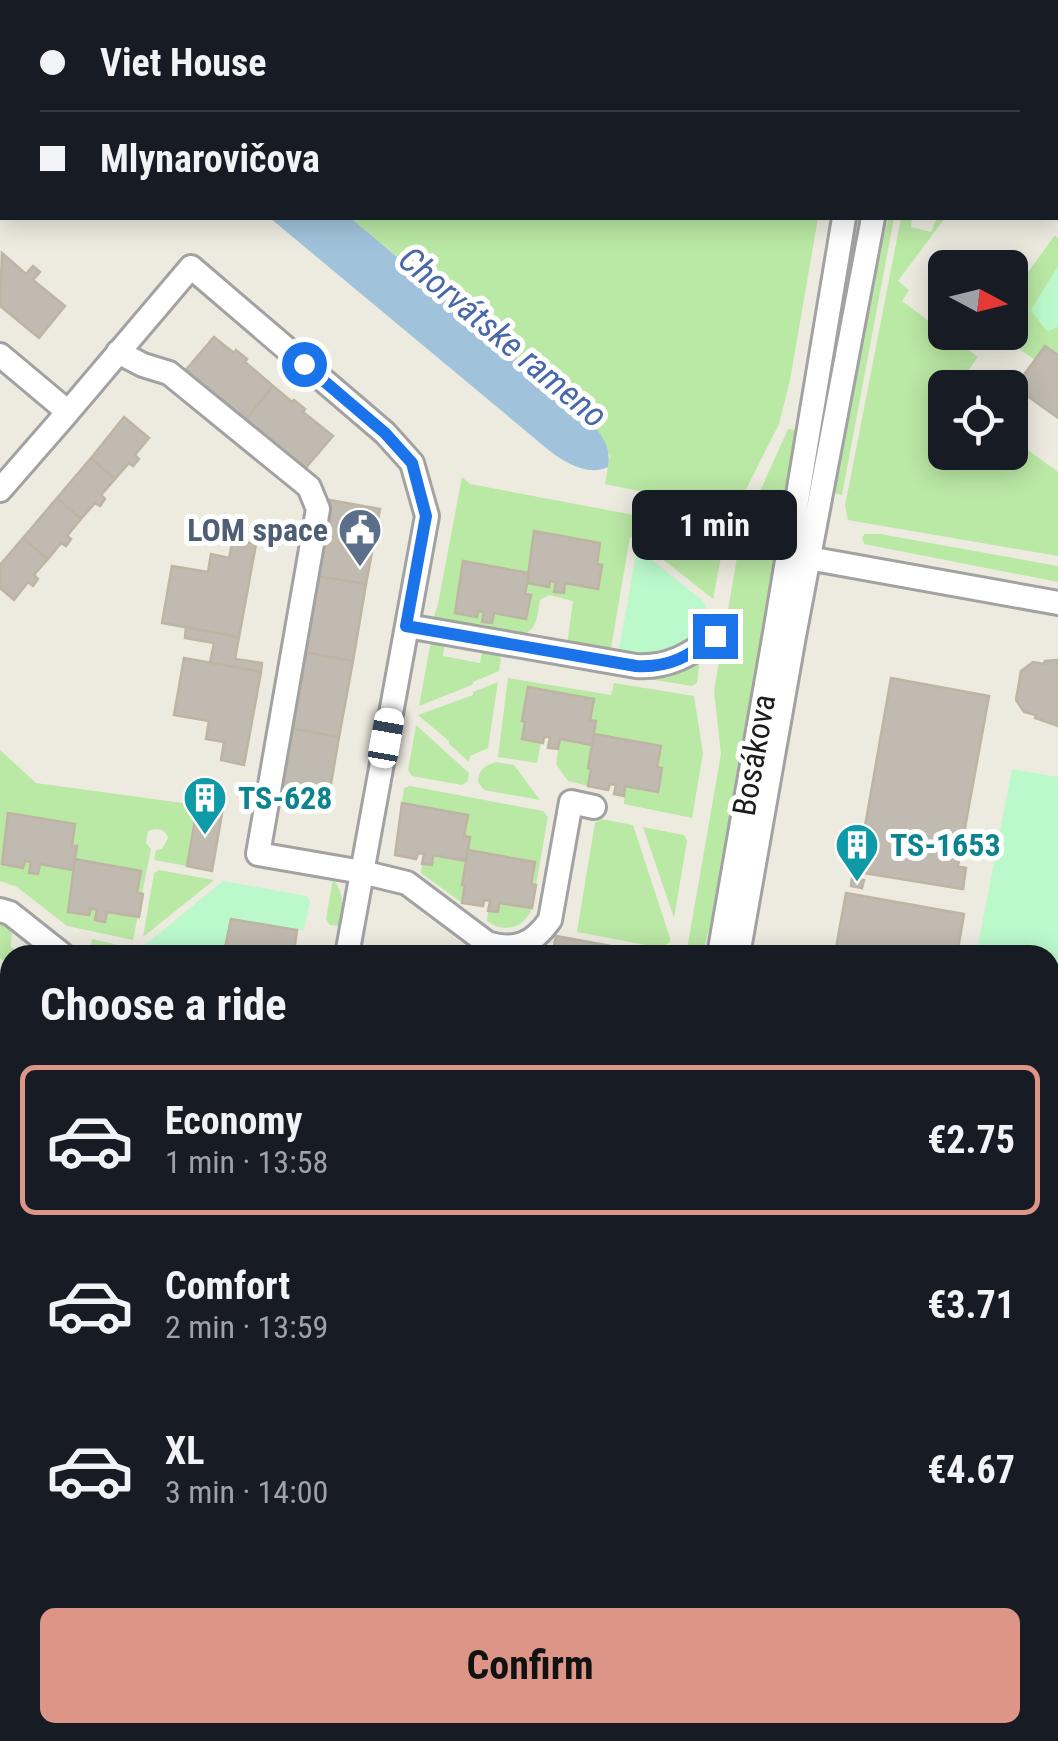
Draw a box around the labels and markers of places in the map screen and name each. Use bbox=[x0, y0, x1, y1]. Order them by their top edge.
public building icon: LOM space bbox=[337, 507, 383, 568]
place label: LOM space bbox=[187, 511, 328, 549]
building icon: TS-628 bbox=[182, 775, 228, 836]
place label: TS-628 bbox=[238, 779, 332, 817]
building icon: TS-1653 bbox=[834, 822, 880, 883]
place label: TS-1653 bbox=[890, 826, 1001, 864]

